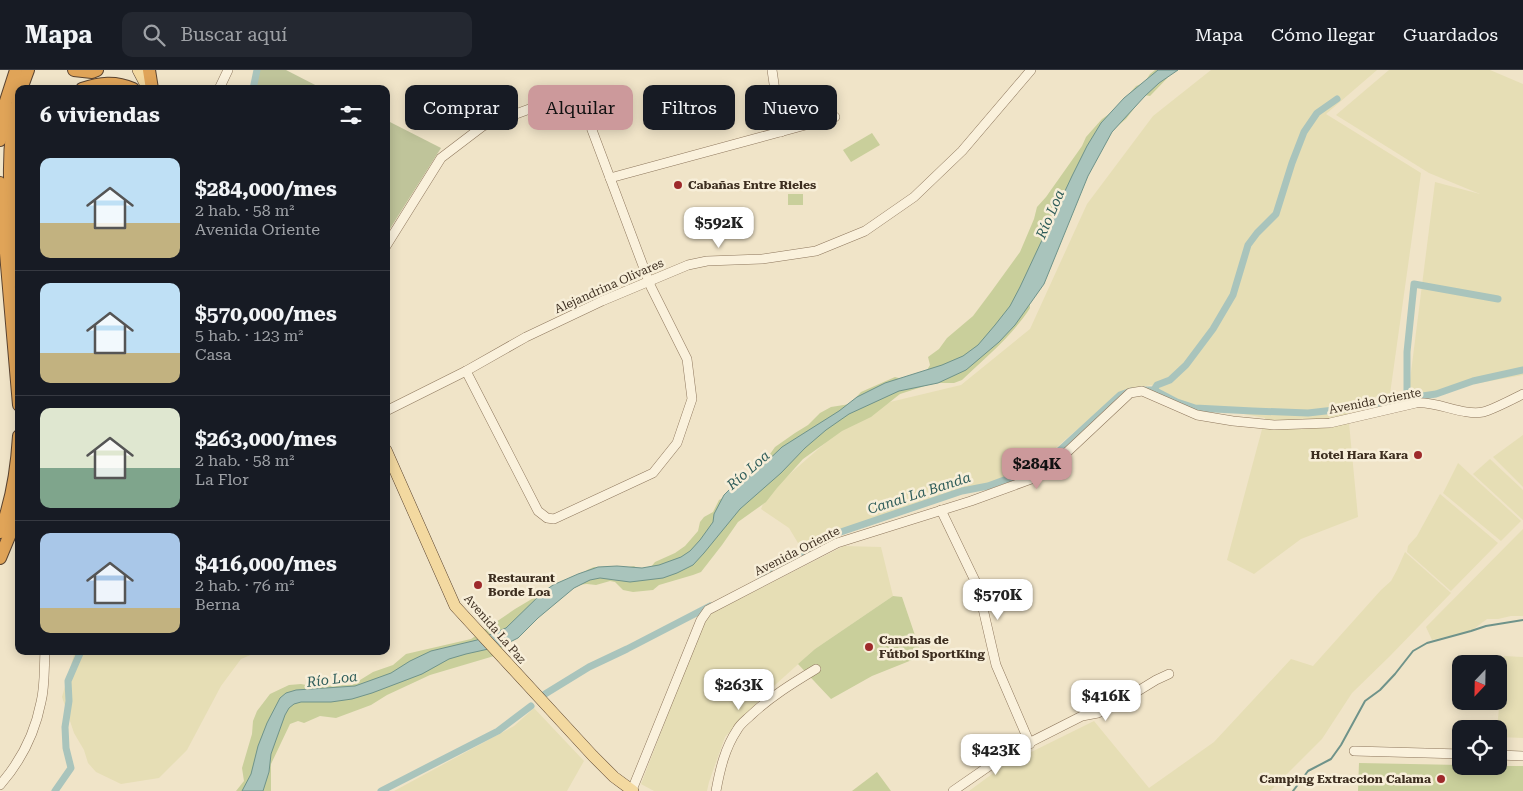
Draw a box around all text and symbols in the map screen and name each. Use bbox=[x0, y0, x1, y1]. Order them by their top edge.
search box bbox=[122, 12, 472, 57]
text: Mapa bbox=[25, 21, 92, 49]
icon: search bbox=[140, 21, 168, 49]
text: Buscar aquí bbox=[180, 23, 287, 46]
text: Mapa bbox=[1195, 24, 1243, 45]
text: Cómo llegar bbox=[1271, 24, 1375, 45]
text: Guardados bbox=[1403, 24, 1498, 45]
chip: Comprar bbox=[405, 85, 518, 130]
chip: Alquilar bbox=[528, 85, 633, 130]
chip: Filtros bbox=[643, 85, 735, 130]
chip: Nuevo bbox=[745, 85, 837, 130]
icon: filters bbox=[337, 101, 365, 129]
text: 6 viviendas bbox=[40, 103, 160, 127]
text: $284,000/mes bbox=[195, 177, 337, 201]
icon: home bbox=[80, 178, 140, 238]
place label: Cabañas Entre Rieles bbox=[688, 178, 816, 192]
marker: Cabañas Entre Rieles bbox=[672, 179, 684, 191]
water label: Río Loa bbox=[1032, 187, 1067, 242]
text: 2 hab. · 58 m² bbox=[195, 201, 295, 220]
pin: $592K bbox=[684, 206, 754, 249]
text: $592K bbox=[695, 213, 743, 232]
text: Avenida Oriente bbox=[195, 220, 320, 239]
street label: Alejandrina Olivares bbox=[552, 256, 666, 316]
text: $570,000/mes bbox=[195, 302, 337, 326]
icon: home bbox=[80, 303, 140, 363]
text: 5 hab. · 123 m² bbox=[195, 326, 304, 345]
text: Casa bbox=[195, 345, 231, 364]
street label: Avenida Oriente bbox=[1328, 385, 1423, 417]
text: $263,000/mes bbox=[195, 427, 337, 451]
icon: home bbox=[80, 428, 140, 488]
water label: Río Loa bbox=[723, 447, 773, 493]
pin: $284K bbox=[1002, 448, 1072, 490]
place label: Hotel Hara Kara bbox=[1311, 448, 1408, 462]
marker: Hotel Hara Kara bbox=[1412, 449, 1424, 461]
text: 2 hab. · 58 m² bbox=[195, 451, 295, 470]
text: $284K bbox=[1013, 454, 1061, 473]
water label: Canal La Banda bbox=[865, 469, 973, 517]
text: La Flor bbox=[195, 470, 249, 489]
street label: Avenida Oriente bbox=[752, 523, 842, 579]
text: $416,000/mes bbox=[195, 552, 337, 576]
icon: home bbox=[80, 553, 140, 613]
place label: Restaurant Borde Loa bbox=[488, 571, 555, 599]
text: 2 hab. · 76 m² bbox=[195, 576, 295, 595]
pin: $570K bbox=[963, 578, 1033, 621]
marker: Restaurant Borde Loa bbox=[472, 579, 484, 591]
text: $570K bbox=[974, 585, 1022, 604]
street label: Avenida La Paz bbox=[461, 592, 529, 667]
text: Berna bbox=[195, 595, 240, 614]
place label: Canchas de Fútbol SportKing bbox=[879, 633, 985, 661]
marker: Canchas de Fútbol SportKing bbox=[863, 641, 875, 653]
north arrow bbox=[1452, 655, 1508, 710]
map controls bbox=[1452, 655, 1507, 775]
water label: Río Loa bbox=[305, 668, 358, 690]
pin: $263K bbox=[704, 668, 774, 711]
text: $263K bbox=[715, 675, 763, 694]
pin: $416K bbox=[1071, 680, 1141, 722]
text: $416K bbox=[1082, 686, 1130, 705]
button: locate bbox=[1452, 720, 1507, 775]
pin: $423K bbox=[961, 734, 1031, 776]
text: $423K bbox=[972, 740, 1020, 759]
place label: Camping Extraccion Calama bbox=[1259, 772, 1431, 786]
marker: Camping Extraccion Calama bbox=[1435, 773, 1447, 785]

